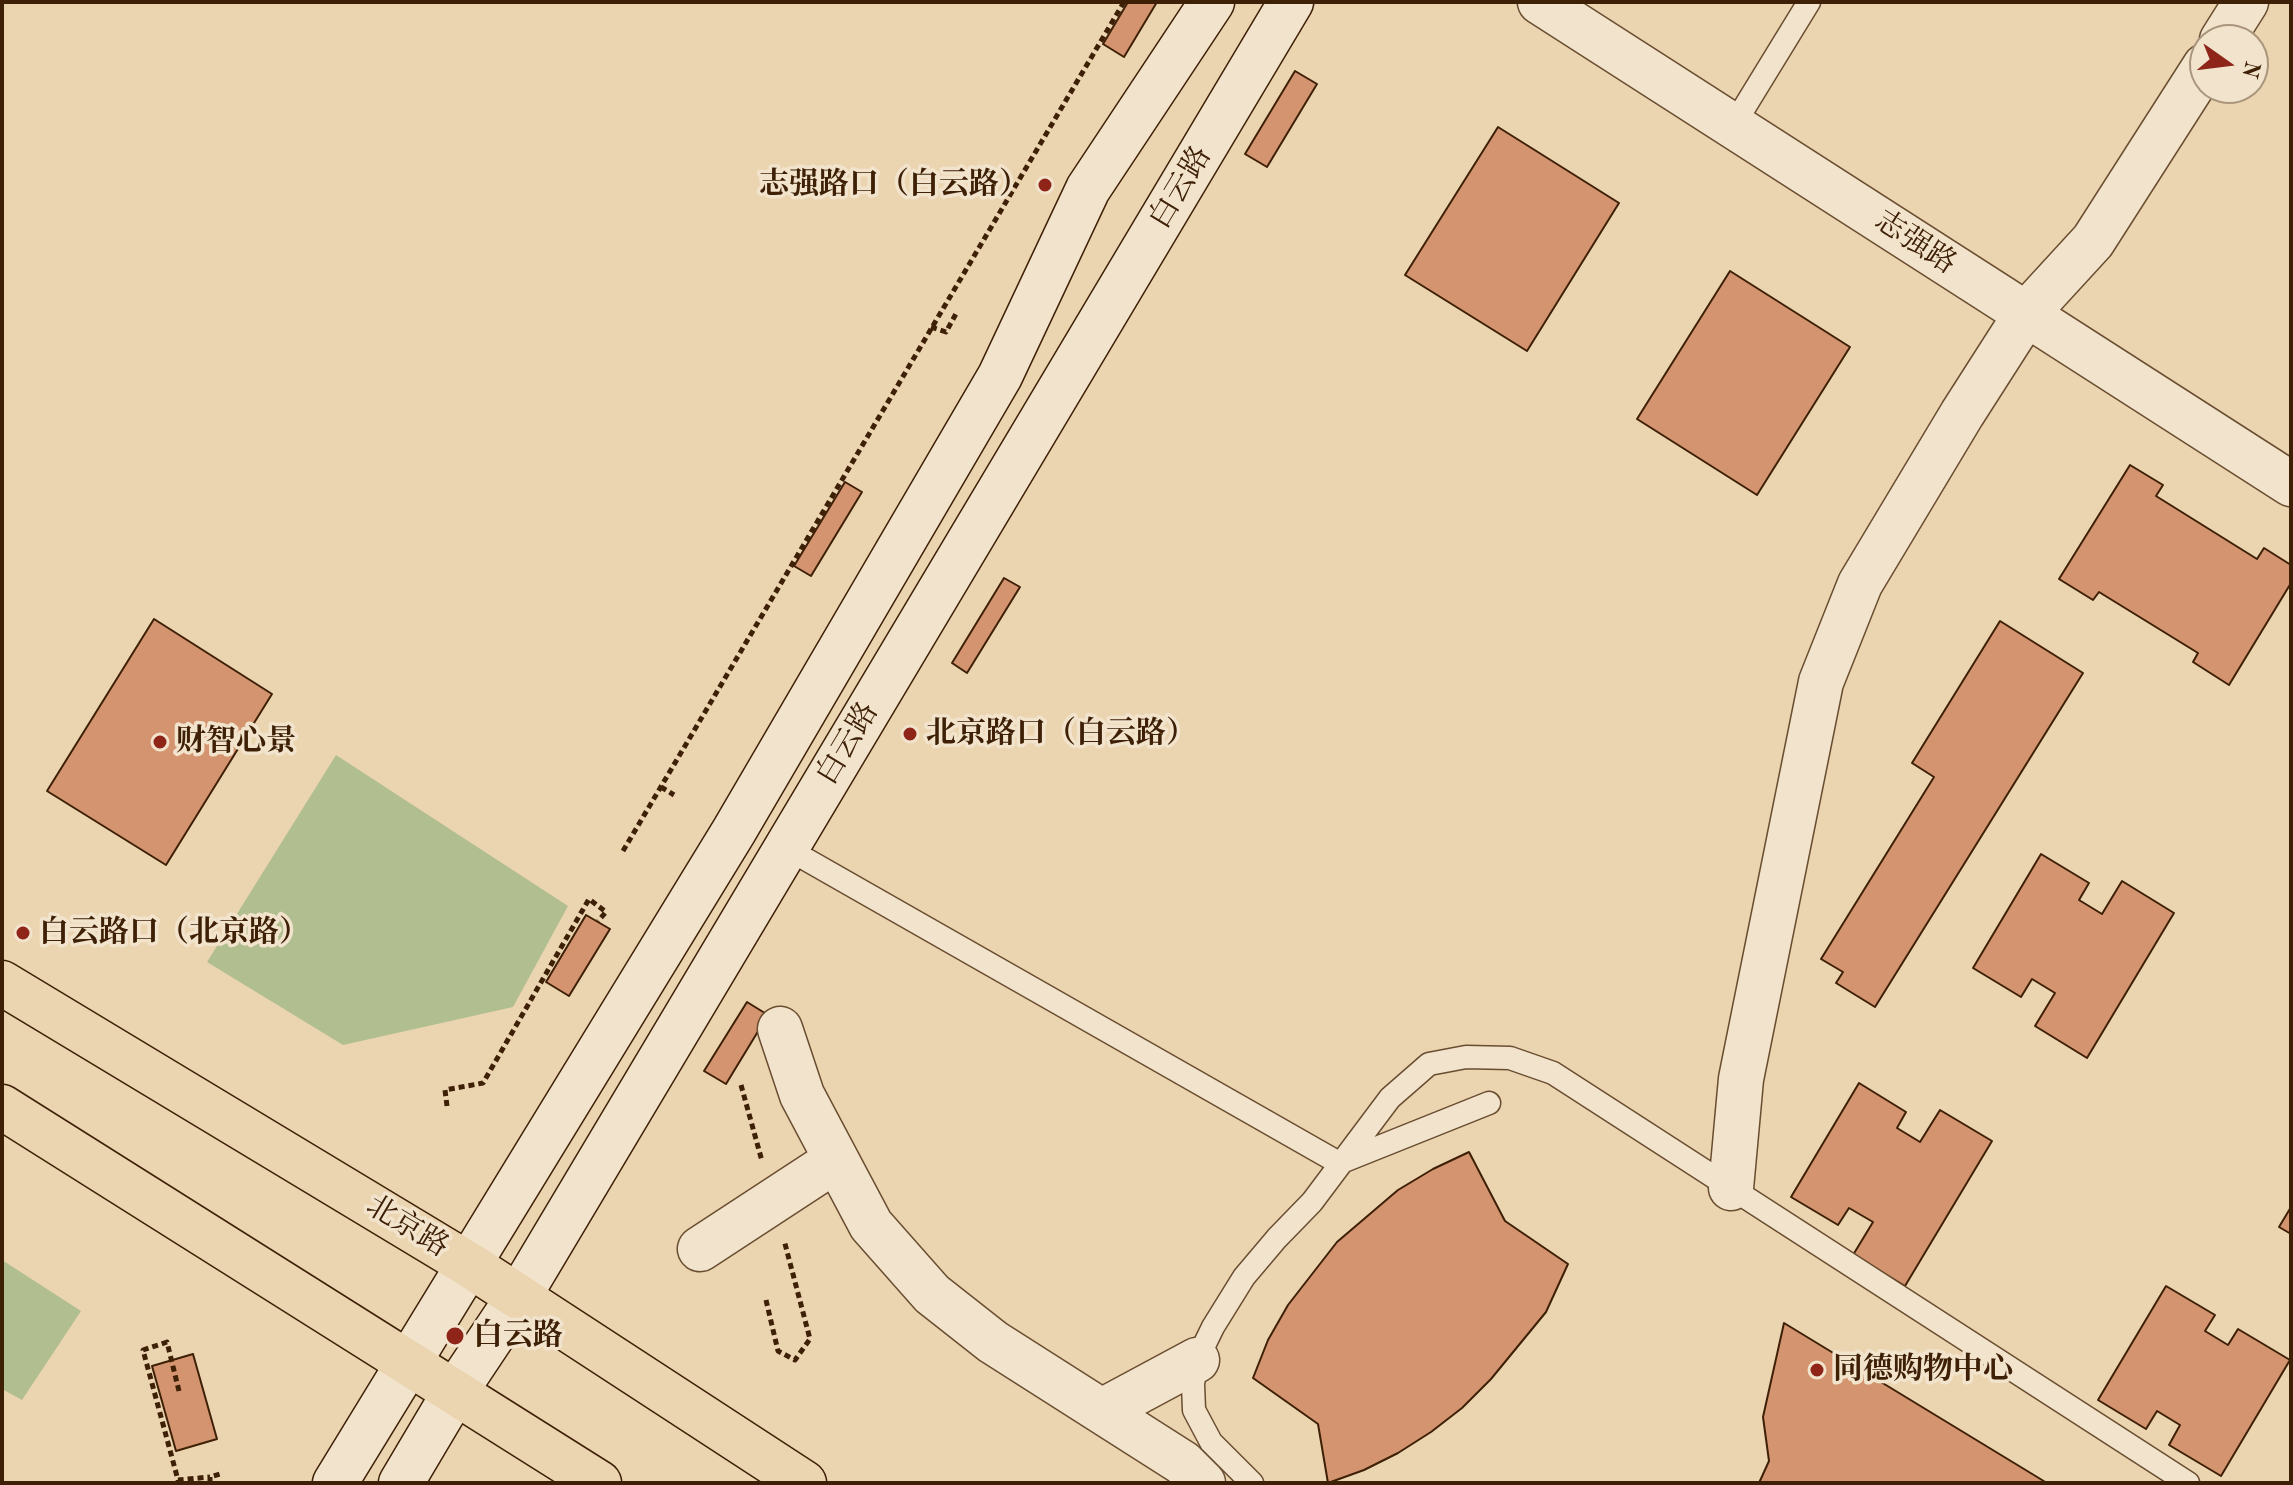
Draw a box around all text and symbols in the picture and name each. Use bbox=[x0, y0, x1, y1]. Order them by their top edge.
north arrow bbox=[2189, 24, 2269, 104]
text: N bbox=[2238, 59, 2263, 80]
street label: 白云路 bbox=[1142, 140, 1220, 236]
place label: 志强路口（白云路） bbox=[759, 167, 1029, 203]
marker: 志强路口（白云路） bbox=[1036, 176, 1054, 194]
street label: 志强路 bbox=[1867, 203, 1963, 283]
street label: 白云路 bbox=[809, 696, 887, 792]
place label: 北京路口（白云路） bbox=[926, 716, 1196, 752]
place label: 财智心景 bbox=[176, 724, 296, 760]
marker: 北京路口（白云路） bbox=[901, 725, 919, 743]
marker: 财智心景 bbox=[151, 733, 169, 751]
place label: 白云路口（北京路） bbox=[39, 915, 309, 951]
marker: 白云路口（北京路） bbox=[14, 924, 32, 942]
street label: 北京路 bbox=[359, 1188, 455, 1266]
place label: 白云路 bbox=[473, 1318, 563, 1354]
marker: 白云路 bbox=[444, 1325, 466, 1347]
place label: 同德购物中心 bbox=[1833, 1352, 2013, 1388]
marker: 同德购物中心 bbox=[1808, 1361, 1826, 1379]

